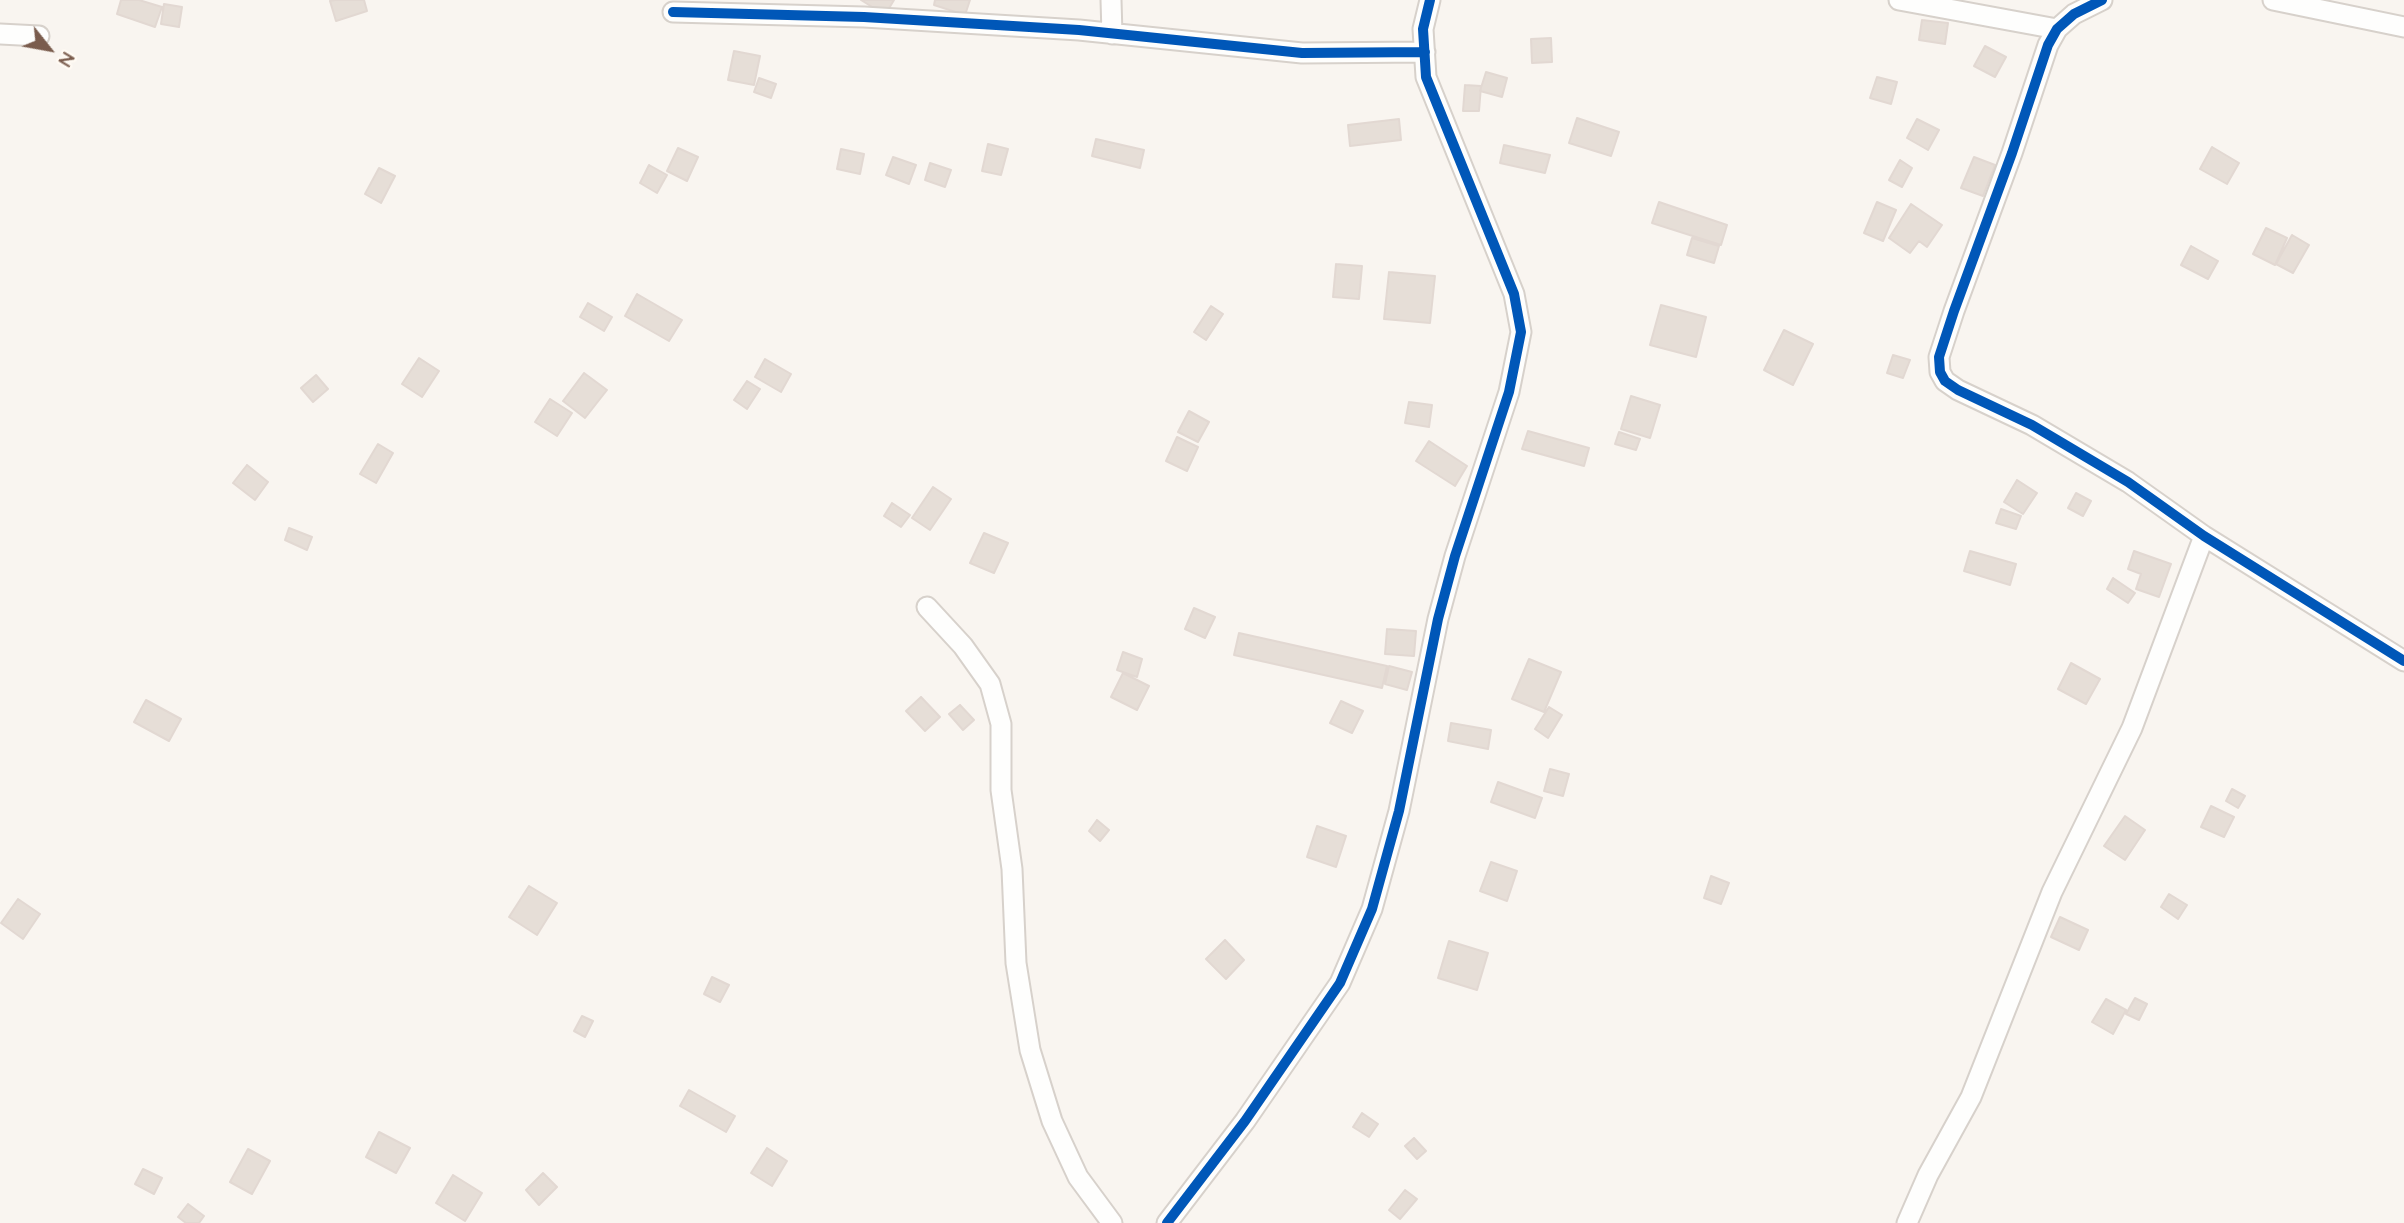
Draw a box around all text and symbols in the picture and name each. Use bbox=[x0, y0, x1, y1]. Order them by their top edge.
north arrow bbox=[14, 14, 84, 84]
text: N bbox=[53, 48, 81, 72]

